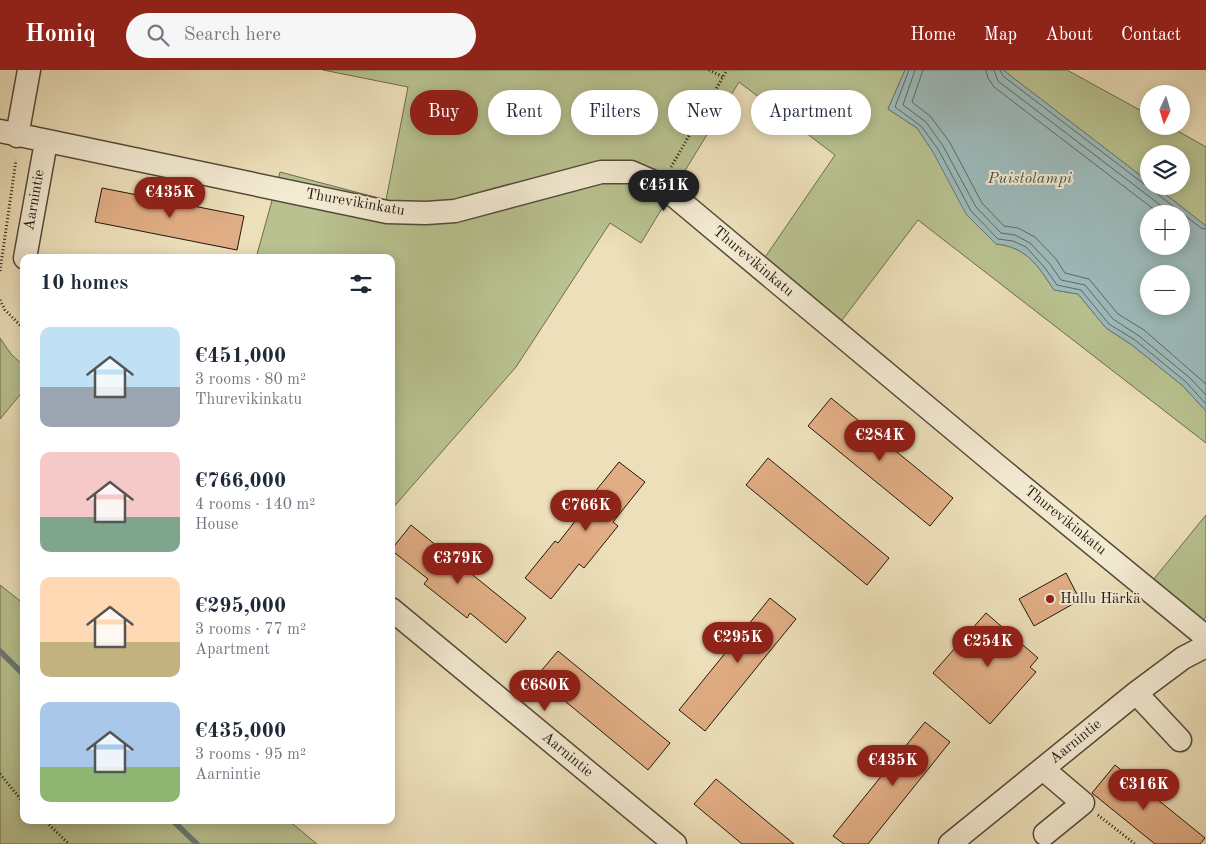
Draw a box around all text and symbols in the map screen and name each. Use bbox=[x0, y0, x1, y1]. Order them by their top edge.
search box bbox=[126, 13, 476, 58]
icon: search bbox=[144, 21, 172, 49]
text: Homiq bbox=[25, 23, 96, 47]
text: Search here bbox=[184, 26, 281, 45]
text: Home bbox=[910, 26, 956, 44]
text: Map bbox=[984, 26, 1017, 44]
text: About bbox=[1045, 26, 1093, 44]
text: Contact bbox=[1121, 26, 1181, 44]
north arrow bbox=[1140, 85, 1190, 135]
map controls bbox=[1140, 85, 1190, 315]
chip: Buy bbox=[410, 90, 478, 135]
chip: Rent bbox=[488, 90, 561, 135]
chip: Filters bbox=[571, 90, 658, 135]
chip: New bbox=[668, 90, 741, 135]
chip: Apartment bbox=[751, 90, 871, 135]
button: layers bbox=[1140, 145, 1190, 195]
street label: Aarnintie bbox=[22, 168, 48, 232]
pin: €451K bbox=[629, 170, 699, 212]
water label: Puistolampi bbox=[987, 171, 1073, 187]
pin: €435K bbox=[135, 176, 205, 219]
text: €451K bbox=[639, 178, 689, 194]
text: €435K bbox=[145, 185, 195, 201]
street label: Thurevikinkatu bbox=[304, 187, 406, 219]
button: + bbox=[1140, 205, 1190, 255]
street label: Thurevikinkatu bbox=[710, 224, 796, 300]
button: − bbox=[1140, 265, 1190, 315]
icon: filters bbox=[347, 270, 375, 298]
text: 10 homes bbox=[40, 273, 128, 294]
text: €451,000 bbox=[195, 346, 286, 367]
icon: home bbox=[80, 347, 140, 407]
text: 3 rooms · 80 m² bbox=[195, 372, 306, 388]
text: Thurevikinkatu bbox=[195, 392, 302, 408]
pin: €284K bbox=[845, 420, 915, 462]
text: €284K bbox=[855, 428, 905, 444]
text: €766,000 bbox=[195, 471, 286, 492]
icon: home bbox=[80, 472, 140, 532]
street label: Thurevikinkatu bbox=[1021, 484, 1109, 558]
pin: €766K bbox=[551, 490, 621, 532]
text: 4 rooms · 140 m² bbox=[195, 497, 315, 513]
text: €766K bbox=[561, 498, 611, 514]
text: House bbox=[195, 517, 238, 533]
pin: €379K bbox=[423, 542, 493, 585]
text: €379K bbox=[433, 551, 483, 567]
place label: Hullu Härkä bbox=[1060, 592, 1141, 607]
marker: Hullu Härkä bbox=[1044, 593, 1056, 605]
text: €295,000 bbox=[195, 596, 286, 617]
icon: home bbox=[80, 597, 140, 657]
text: 3 rooms · 77 m² bbox=[195, 622, 306, 638]
pin: €295K bbox=[703, 622, 773, 664]
pin: €254K bbox=[953, 626, 1023, 668]
text: €295K bbox=[713, 630, 763, 646]
text: €254K bbox=[963, 634, 1013, 650]
text: Apartment bbox=[195, 642, 270, 658]
pin: €680K bbox=[510, 670, 580, 712]
text: €680K bbox=[520, 678, 570, 694]
street label: Aarnintie bbox=[1047, 717, 1105, 767]
text: €435,000 bbox=[195, 721, 286, 742]
icon: home bbox=[80, 722, 140, 782]
street label: Aarnintie bbox=[539, 729, 595, 781]
pin: €435K bbox=[858, 744, 928, 787]
text: 3 rooms · 95 m² bbox=[195, 747, 306, 763]
text: €435K bbox=[868, 753, 918, 769]
text: Aarnintie bbox=[195, 767, 261, 783]
pin: €316K bbox=[1109, 768, 1179, 811]
text: €316K bbox=[1119, 777, 1169, 793]

